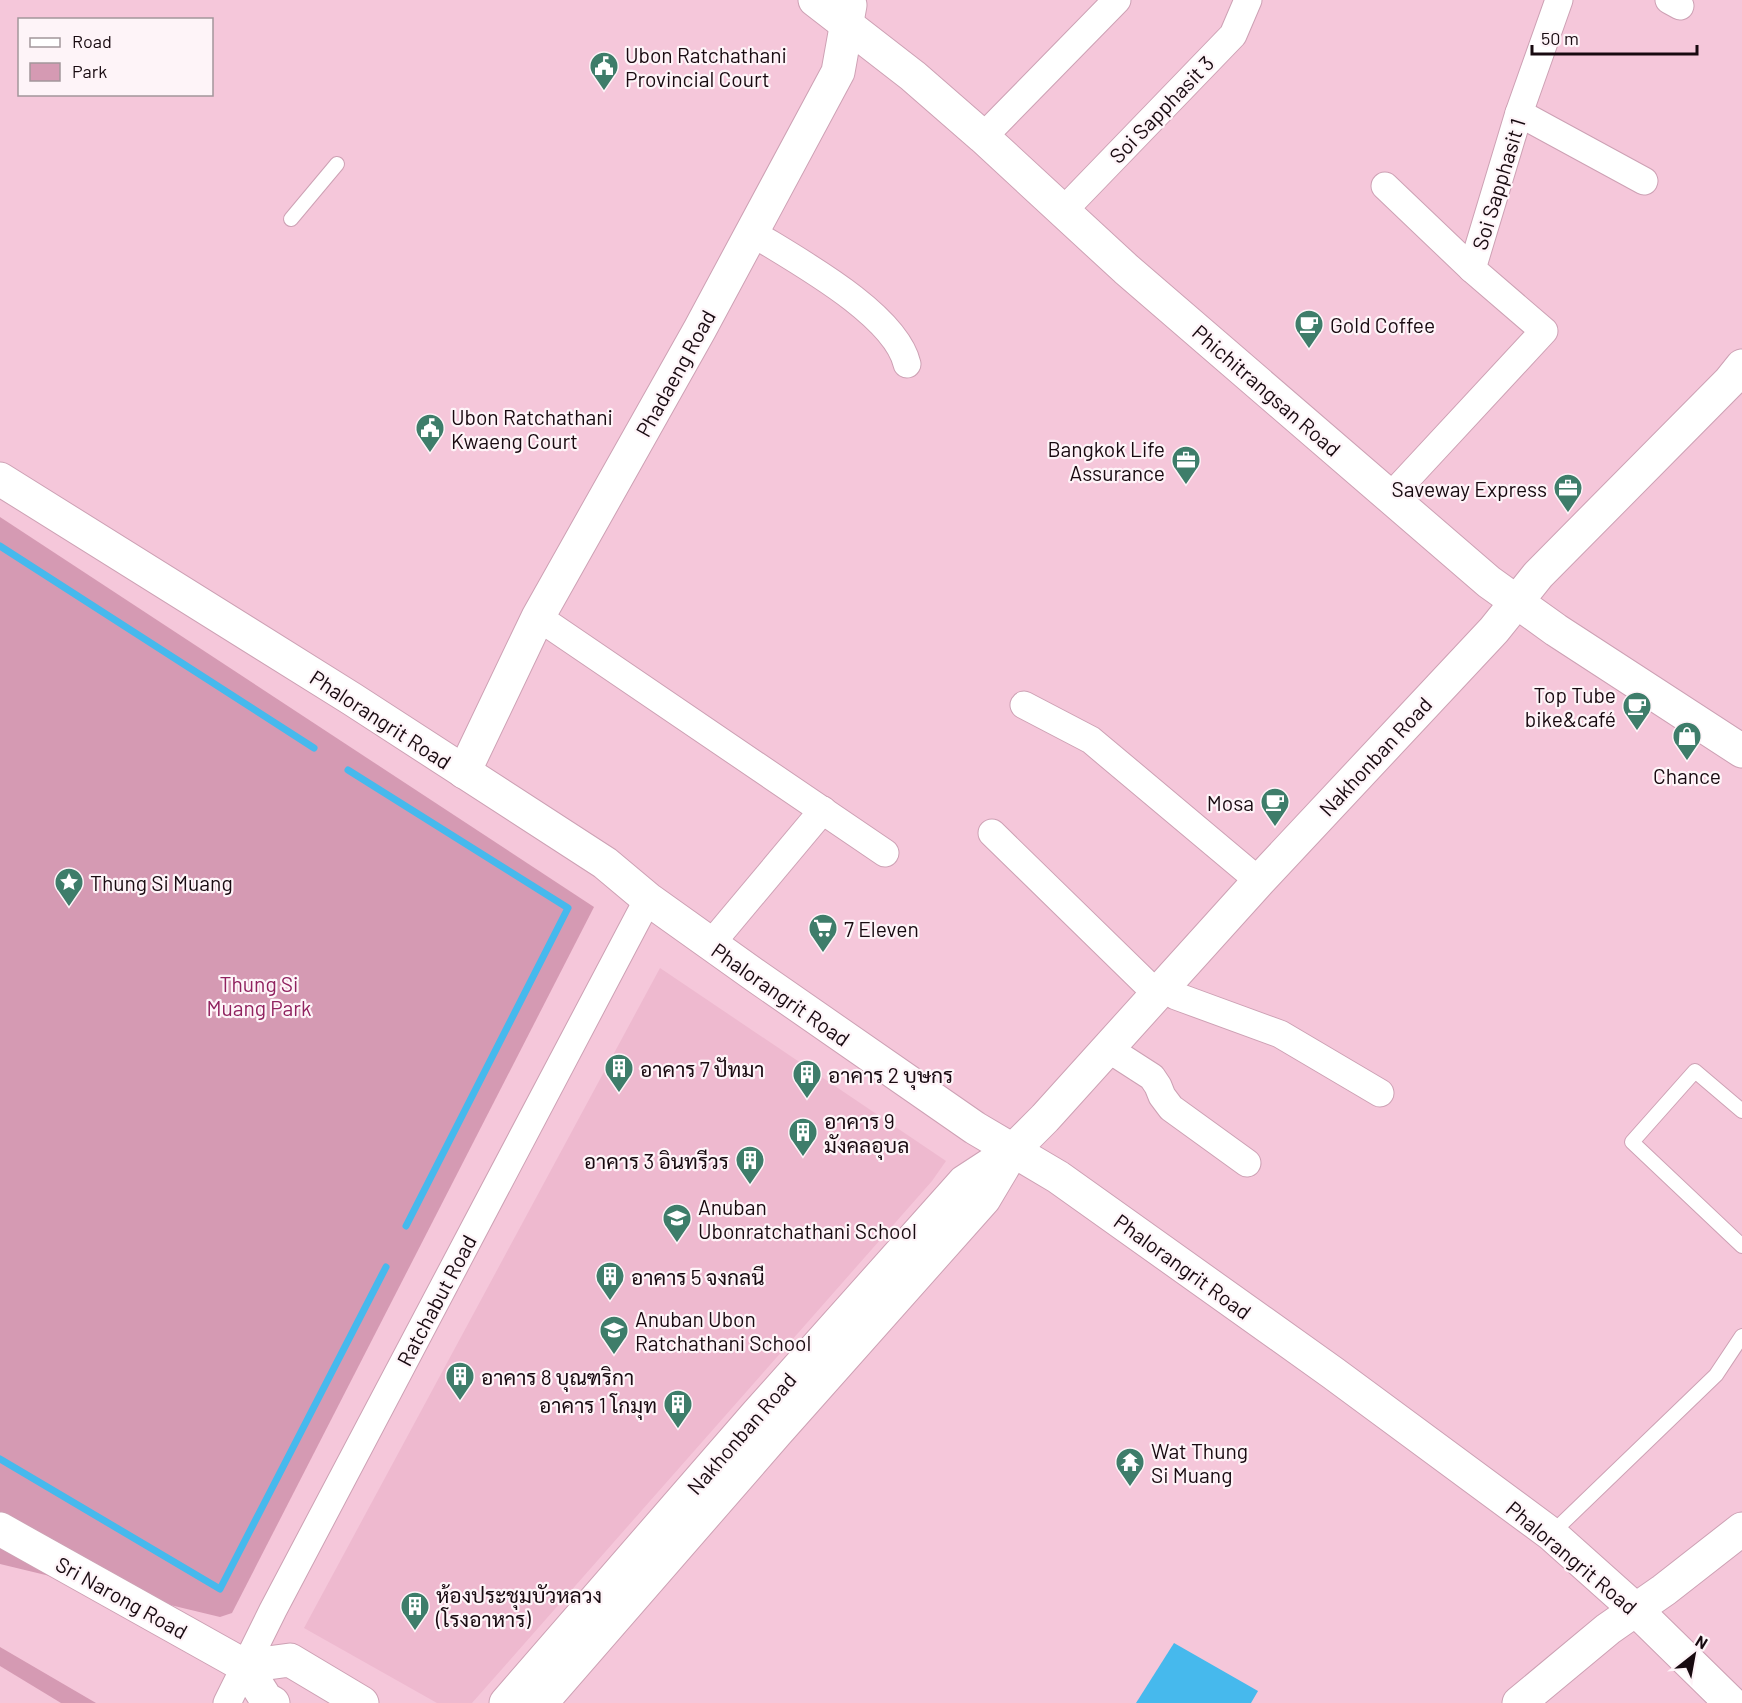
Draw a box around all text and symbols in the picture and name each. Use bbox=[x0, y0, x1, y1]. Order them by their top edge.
legend bbox=[18, 18, 213, 96]
scale bar bbox=[1532, 18, 1697, 56]
text: 50 m bbox=[1541, 27, 1579, 49]
text: Road bbox=[72, 30, 112, 52]
place label: Ubon Ratchathani Provincial Court bbox=[625, 42, 787, 91]
public building icon: Ubon Ratchathani Provincial Court bbox=[588, 50, 620, 92]
street label: Soi Sapphasit 3 bbox=[1104, 50, 1218, 168]
text: Park bbox=[72, 60, 107, 82]
street label: Soi Sapphasit 1 bbox=[1466, 115, 1530, 253]
street label: Phadaeng Road bbox=[630, 305, 720, 441]
cafe icon: Gold Coffee bbox=[1293, 308, 1325, 350]
place label: Gold Coffee bbox=[1330, 312, 1435, 337]
street label: Phichitrangsan Road bbox=[1188, 319, 1346, 461]
place label: Ubon Ratchathani Kwaeng Court bbox=[451, 404, 613, 453]
public building icon: Ubon Ratchathani Kwaeng Court bbox=[414, 412, 446, 454]
place label: Bangkok Life Assurance bbox=[1047, 436, 1165, 485]
office icon: Bangkok Life Assurance bbox=[1170, 444, 1202, 486]
office icon: Saveway Express bbox=[1552, 472, 1584, 514]
place label: Saveway Express bbox=[1391, 476, 1547, 501]
street label: Phalorangrit Road bbox=[306, 664, 456, 774]
place label: Top Tube bike&café bbox=[1525, 682, 1616, 731]
cafe icon: Top Tube bike&café bbox=[1621, 690, 1653, 732]
street label: Nakhonban Road bbox=[1314, 691, 1436, 821]
shop icon: Chance bbox=[1671, 720, 1703, 762]
place label: Chance bbox=[1653, 763, 1721, 788]
cafe icon: Mosa bbox=[1259, 786, 1291, 828]
place label: Mosa bbox=[1207, 790, 1254, 815]
place icon: Thung Si Muang bbox=[53, 866, 85, 908]
place label: Thung Si Muang bbox=[90, 870, 233, 895]
supermarket icon: 7 Eleven bbox=[807, 912, 839, 954]
place label: 7 Eleven bbox=[844, 916, 919, 941]
street label: Phalorangrit Road bbox=[707, 937, 855, 1051]
park label: Thung Si Muang Park bbox=[206, 971, 312, 1020]
building icon: อาคาร 7 ปัทมา bbox=[603, 1052, 635, 1094]
place label: อาคาร 7 ปัทมา bbox=[640, 1056, 765, 1081]
building icon: อาคาร 2 บุษกร bbox=[791, 1058, 823, 1100]
place label: อาคาร 2 บุษกร bbox=[828, 1062, 953, 1090]
place label: อาคาร 9 มังคลอุบล bbox=[824, 1108, 909, 1160]
building icon: อาคาร 9 มังคลอุบล bbox=[787, 1116, 819, 1158]
building icon: อาคาร 3 อินทรีวร bbox=[734, 1144, 766, 1186]
place label: อาคาร 3 อินทรีวร bbox=[584, 1148, 729, 1173]
place label: Anuban Ubonratchathani School bbox=[698, 1194, 917, 1243]
school or university icon: Anuban Ubonratchathani School bbox=[661, 1202, 693, 1244]
street label: Phalorangrit Road bbox=[1110, 1208, 1256, 1324]
street label: Ratchabut Road bbox=[391, 1230, 481, 1370]
building icon: อาคาร 5 จงกลนี bbox=[594, 1260, 626, 1302]
place label: อาคาร 5 จงกลนี bbox=[631, 1264, 765, 1289]
place label: Anuban Ubon Ratchathani School bbox=[635, 1306, 811, 1355]
school or university icon: Anuban Ubon Ratchathani School bbox=[598, 1314, 630, 1356]
building icon: อาคาร 8 บุณฑริกา bbox=[444, 1360, 476, 1402]
place label: อาคาร 8 บุณฑริกา bbox=[481, 1364, 634, 1392]
street label: Nakhonban Road bbox=[681, 1367, 801, 1499]
building icon: อาคาร 1 โกมุท bbox=[662, 1388, 694, 1430]
place label: อาคาร 1 โกมุท bbox=[539, 1392, 657, 1420]
place label: Wat Thung Si Muang bbox=[1151, 1438, 1248, 1487]
temple icon: Wat Thung Si Muang bbox=[1114, 1446, 1146, 1488]
street label: Phalorangrit Road bbox=[1502, 1495, 1642, 1619]
street label: Sri Narong Road bbox=[52, 1551, 192, 1643]
place label: ห้องประชุมบัวหลวง (โรงอาหาร) bbox=[435, 1582, 602, 1631]
building icon: ห้องประชุมบัวหลวง (โรงอาหาร) bbox=[399, 1590, 431, 1632]
north arrow bbox=[1664, 1625, 1724, 1685]
text: N bbox=[1693, 1631, 1711, 1653]

